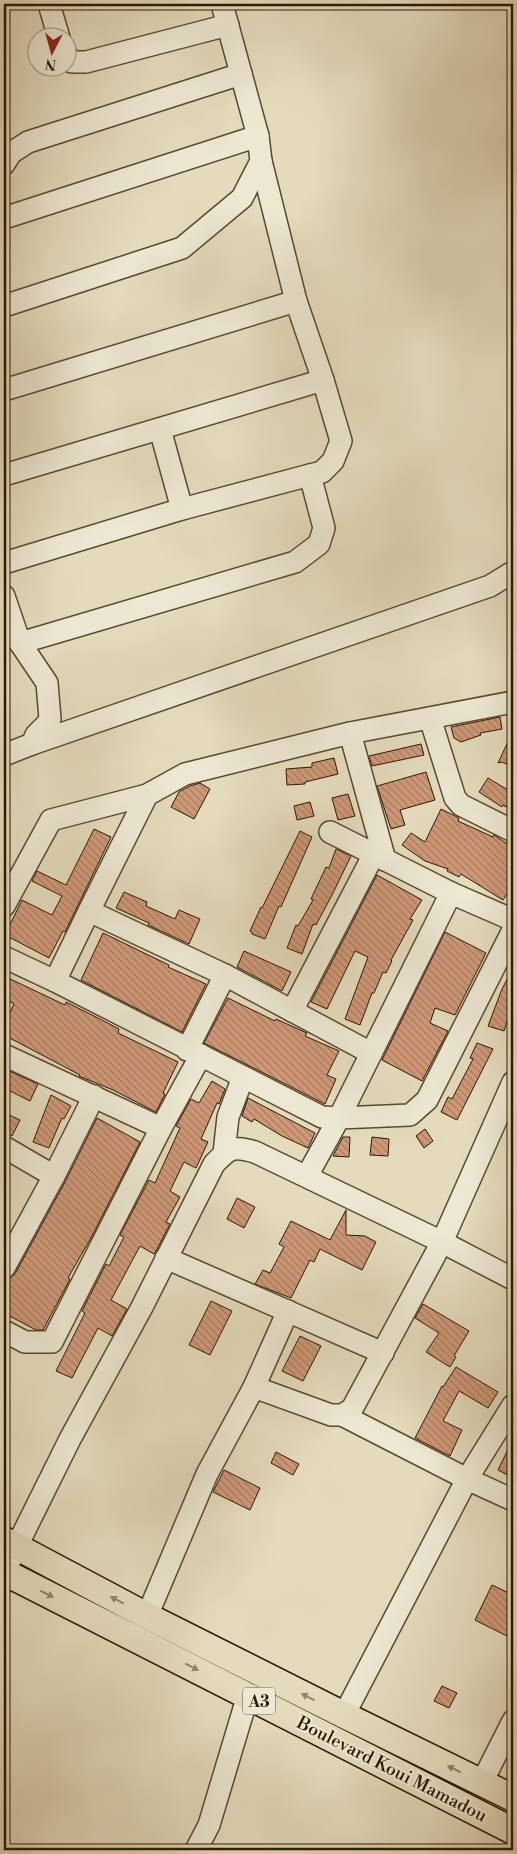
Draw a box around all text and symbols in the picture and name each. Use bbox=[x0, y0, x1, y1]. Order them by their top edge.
north arrow bbox=[28, 28, 78, 78]
text: N bbox=[44, 54, 57, 73]
one-way arrow bbox=[40, 1590, 54, 1598]
one-way arrow bbox=[109, 1596, 124, 1604]
one-way arrow bbox=[185, 1663, 200, 1671]
road number: A3 bbox=[243, 1688, 275, 1714]
one-way arrow bbox=[301, 1693, 315, 1701]
street label: Boulevard Koui Mamadou bbox=[292, 1711, 491, 1828]
one-way arrow bbox=[447, 1764, 461, 1772]

